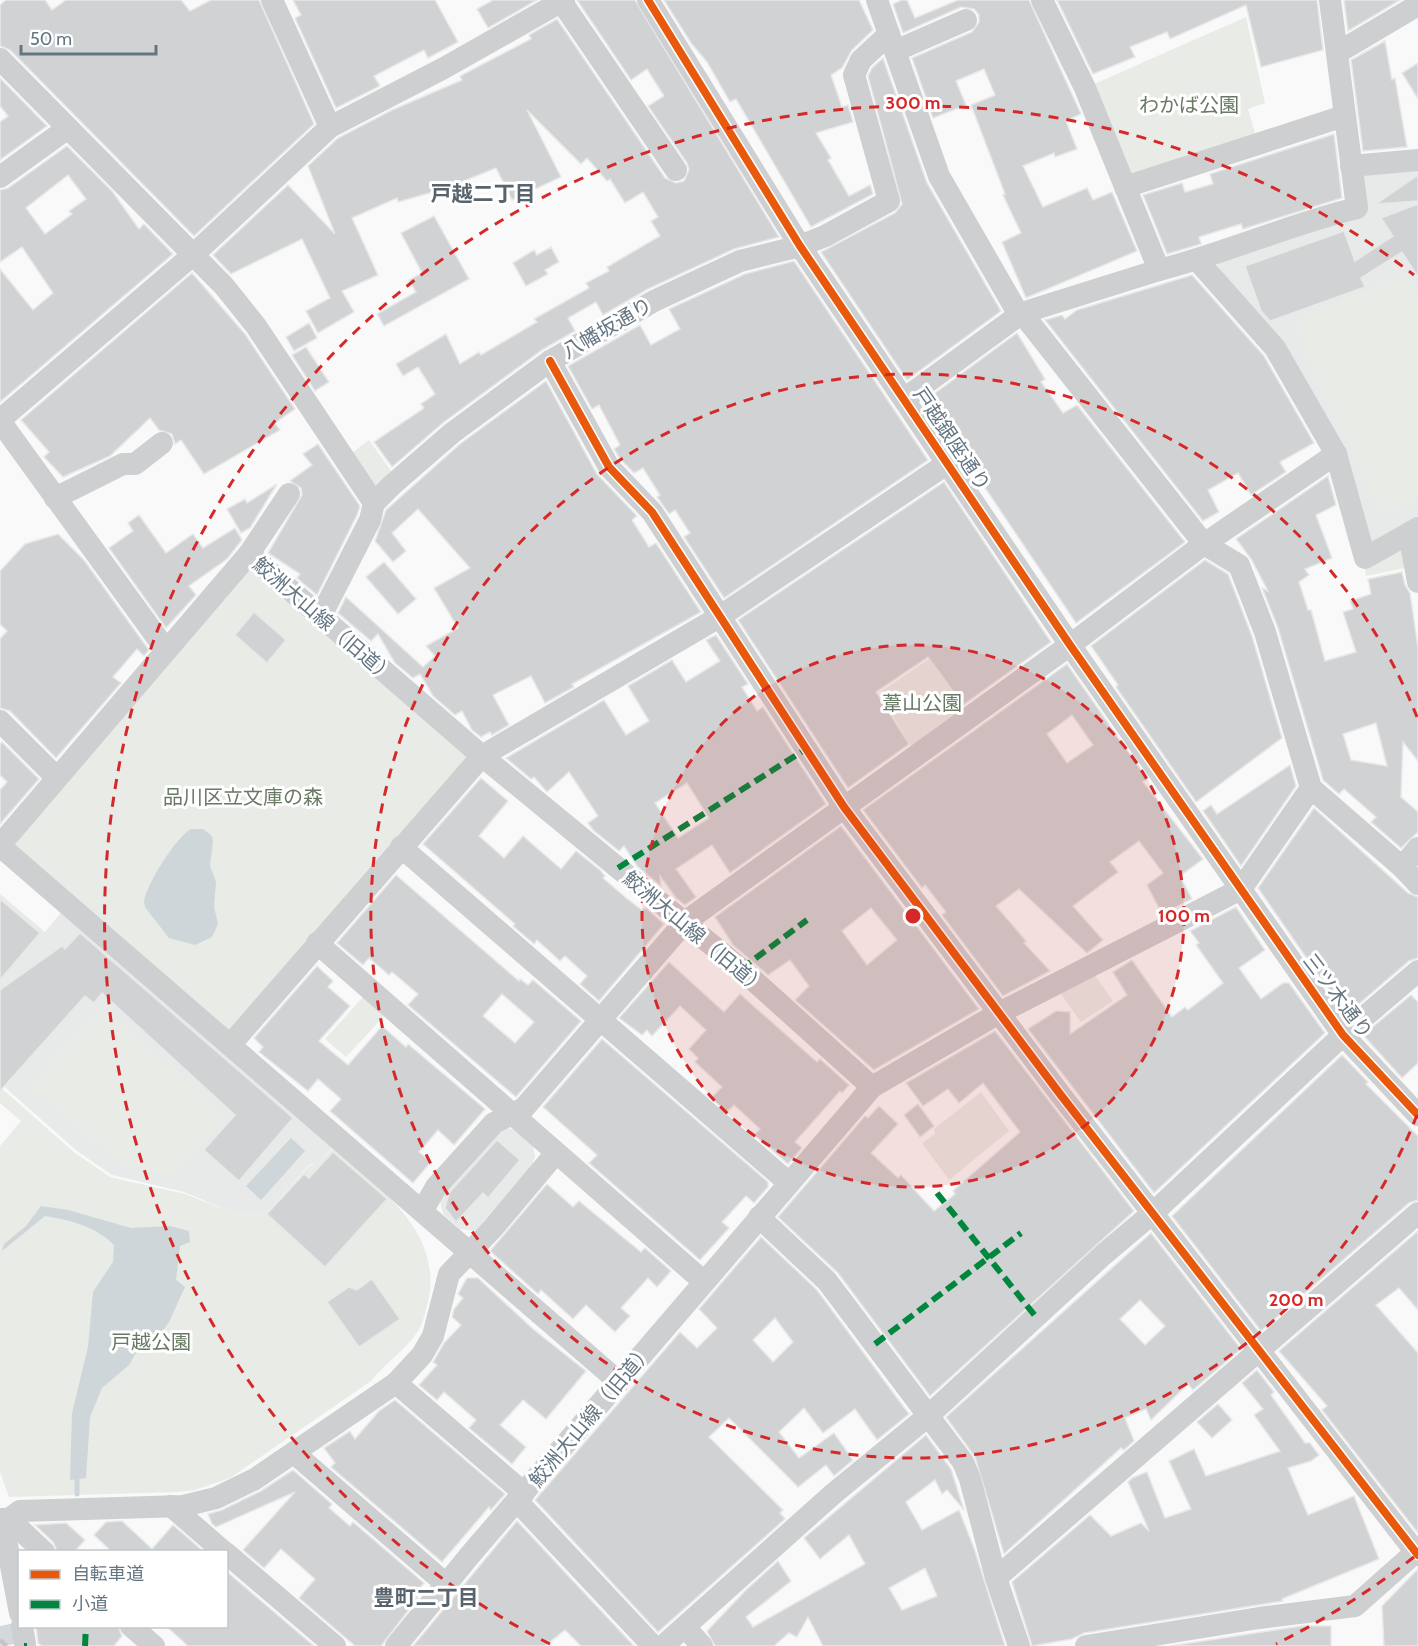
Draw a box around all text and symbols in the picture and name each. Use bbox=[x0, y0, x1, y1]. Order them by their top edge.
scale bar bbox=[21, 18, 156, 56]
text: 50 m bbox=[30, 28, 72, 50]
text: 300 m bbox=[886, 92, 940, 114]
park label: わかば公園 bbox=[1139, 93, 1239, 117]
district label: 戸越二丁目 bbox=[431, 181, 536, 206]
street label: 八幡坂通り bbox=[558, 293, 656, 363]
street label: 戸越銀座通り bbox=[908, 383, 996, 495]
street label: 鮫洲大山線（旧道） bbox=[248, 552, 400, 688]
park label: 葦山公園 bbox=[882, 691, 962, 715]
park label: 品川区立文庫の森 bbox=[163, 785, 323, 809]
street label: 鮫洲大山線（旧道） bbox=[618, 866, 772, 1000]
text: 100 m bbox=[1158, 905, 1210, 927]
centre of rings bbox=[903, 906, 923, 926]
street label: 三ツ木通り bbox=[1298, 949, 1378, 1043]
text: 200 m bbox=[1269, 1289, 1323, 1311]
park label: 戸越公園 bbox=[111, 1330, 191, 1354]
street label: 鮫洲大山線（旧道） bbox=[524, 1338, 658, 1492]
legend bbox=[18, 1550, 228, 1628]
text: 自転車道 bbox=[72, 1563, 144, 1585]
district label: 豊町二丁目 bbox=[374, 1585, 479, 1610]
text: 小道 bbox=[72, 1593, 108, 1615]

